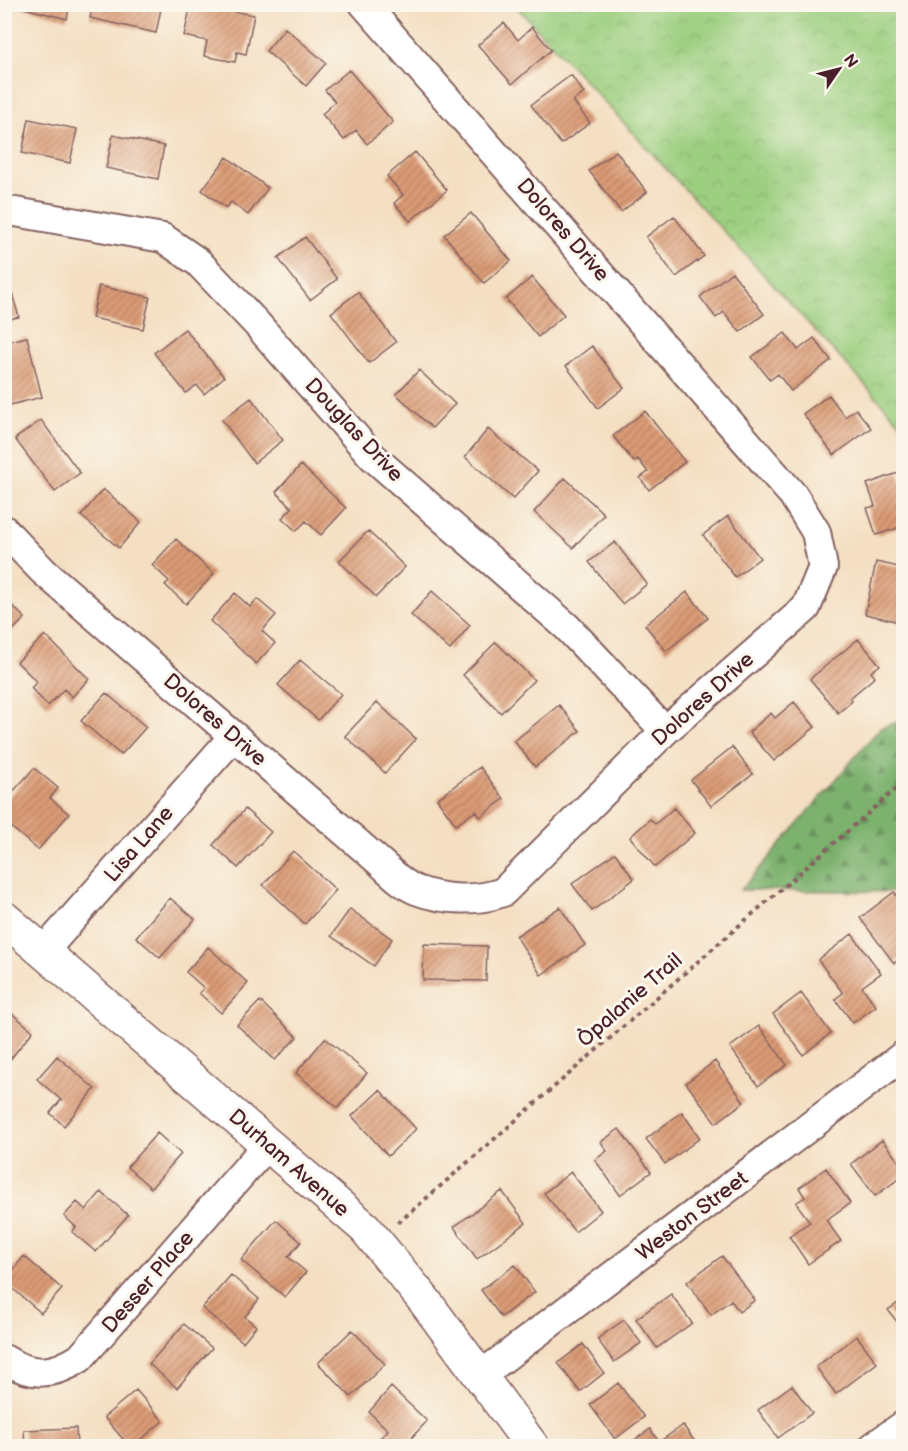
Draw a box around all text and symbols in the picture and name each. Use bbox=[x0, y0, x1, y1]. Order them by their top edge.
north arrow bbox=[809, 39, 869, 99]
text: N bbox=[839, 51, 861, 72]
street label: Dolores Drive bbox=[511, 173, 615, 287]
street label: Douglas Drive bbox=[300, 373, 408, 487]
street label: Dolores Drive bbox=[647, 647, 759, 751]
street label: Dolores Drive bbox=[158, 668, 272, 772]
street label: Lisa Lane bbox=[99, 801, 179, 887]
street label: Òpalanie Trail bbox=[573, 948, 687, 1052]
street label: Durham Avenue bbox=[224, 1104, 354, 1222]
street label: Weston Street bbox=[631, 1166, 753, 1266]
street label: Desser Place bbox=[97, 1226, 199, 1338]

